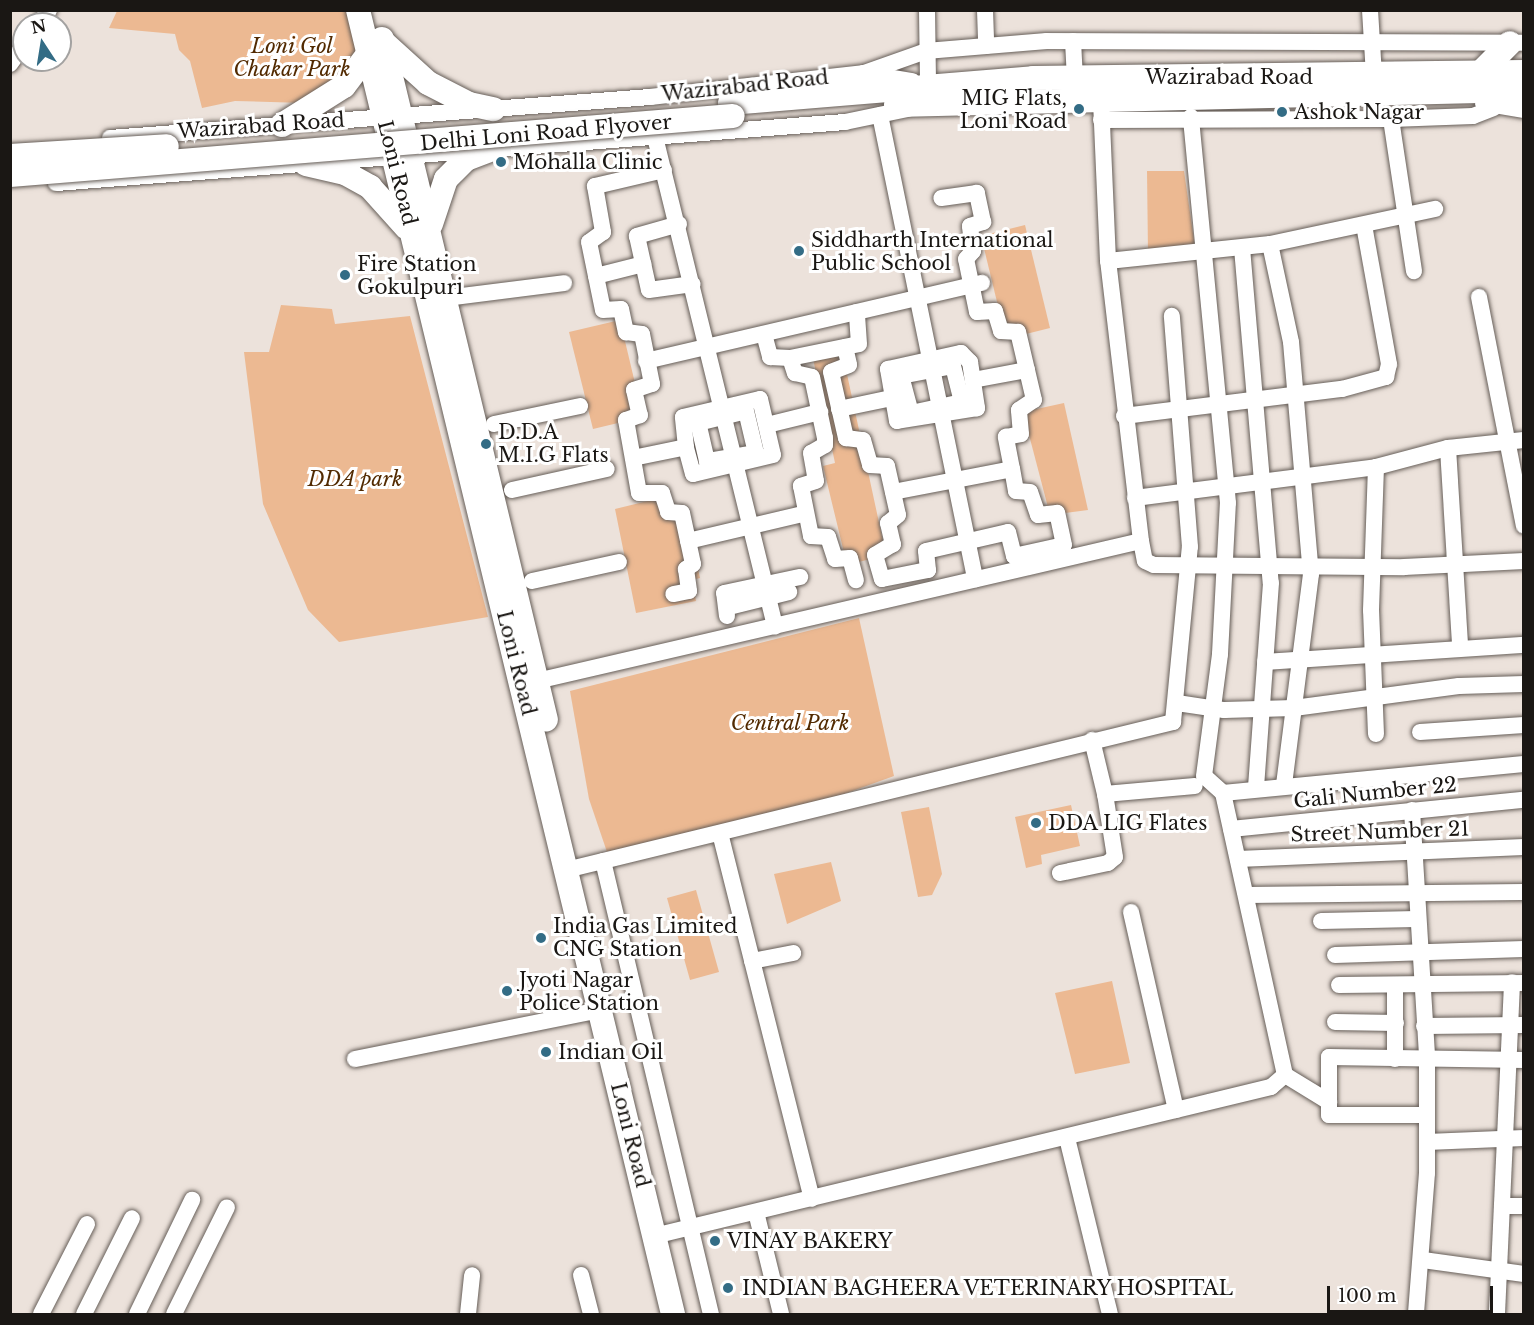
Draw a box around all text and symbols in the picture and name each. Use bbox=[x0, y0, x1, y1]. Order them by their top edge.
north arrow bbox=[12, 12, 72, 72]
text: N bbox=[29, 15, 48, 38]
park label: Loni Gol Chakar Park bbox=[233, 34, 351, 81]
street label: Wazirabad Road bbox=[660, 65, 830, 107]
street label: Wazirabad Road bbox=[1145, 65, 1313, 89]
place label: MIG Flats, Loni Road bbox=[960, 86, 1067, 133]
place label: Ashok Nagar bbox=[1294, 100, 1424, 124]
marker: MIG Flats, Loni Road bbox=[1072, 102, 1086, 116]
marker: Ashok Nagar bbox=[1275, 105, 1289, 119]
street label: Wazirabad Road bbox=[176, 108, 346, 144]
street label: Delhi Loni Road Flyover bbox=[419, 110, 673, 156]
street label: Loni Road bbox=[372, 118, 422, 228]
place label: Mohalla Clinic bbox=[513, 150, 663, 174]
marker: Mohalla Clinic bbox=[494, 155, 508, 169]
place label: Siddharth International Public School bbox=[811, 228, 1053, 275]
marker: Siddharth International Public School bbox=[792, 244, 806, 258]
place label: Fire Station Gokulpuri bbox=[357, 252, 476, 299]
marker: Fire Station Gokulpuri bbox=[338, 268, 352, 282]
place label: D.D.A M.I.G Flats bbox=[498, 420, 609, 467]
marker: D.D.A M.I.G Flats bbox=[479, 437, 493, 451]
park label: DDA park bbox=[307, 467, 403, 491]
street label: Loni Road bbox=[491, 608, 541, 718]
park label: Central Park bbox=[730, 711, 850, 735]
street label: Gali Number 22 bbox=[1292, 772, 1458, 814]
place label: DDA LIG Flates bbox=[1048, 811, 1209, 835]
marker: DDA LIG Flates bbox=[1029, 816, 1043, 830]
street label: Street Number 21 bbox=[1290, 817, 1470, 847]
place label: India Gas Limited CNG Station bbox=[553, 915, 738, 962]
marker: India Gas Limited CNG Station bbox=[534, 931, 548, 945]
place label: Jyoti Nagar Police Station bbox=[519, 968, 659, 1015]
marker: Jyoti Nagar Police Station bbox=[500, 984, 514, 998]
place label: Indian Oil bbox=[558, 1040, 663, 1064]
marker: Indian Oil bbox=[539, 1045, 553, 1059]
street label: Loni Road bbox=[605, 1080, 655, 1190]
place label: VINAY BAKERY bbox=[727, 1229, 894, 1253]
marker: VINAY BAKERY bbox=[708, 1234, 722, 1248]
scale bar bbox=[1330, 1274, 1496, 1312]
place label: INDIAN BAGHEERA VETERINARY HOSPITAL bbox=[742, 1276, 1235, 1300]
marker: INDIAN BAGHEERA VETERINARY HOSPITAL bbox=[719, 1279, 737, 1297]
text: 100 m bbox=[1338, 1285, 1396, 1307]

